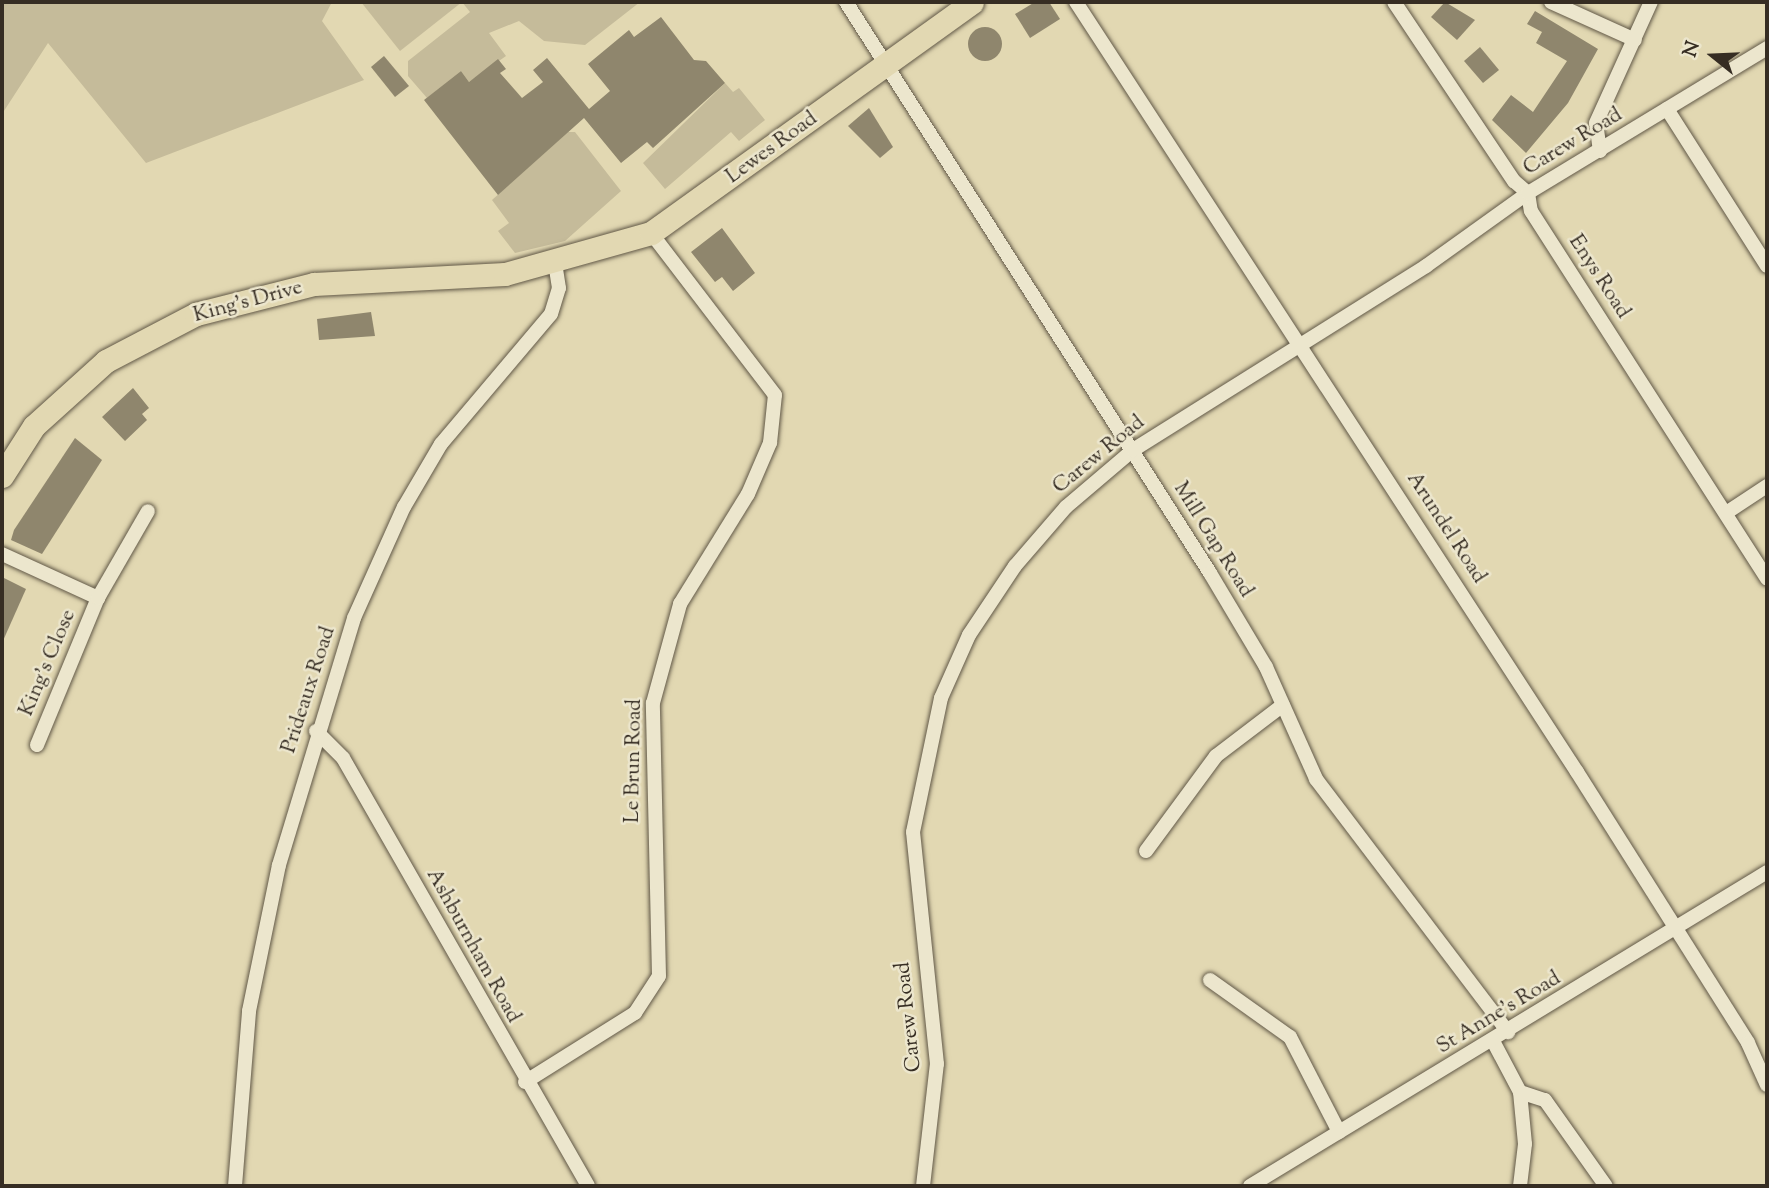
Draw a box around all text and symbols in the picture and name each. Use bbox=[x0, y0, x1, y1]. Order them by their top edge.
north arrow bbox=[1678, 21, 1748, 91]
text: N bbox=[1677, 38, 1708, 61]
street label: Carew Road bbox=[1519, 103, 1627, 181]
street label: Lewes Road bbox=[721, 106, 823, 190]
street label: Enys Road bbox=[1563, 230, 1635, 324]
street label: King's Drive bbox=[191, 275, 305, 329]
street label: Carew Road bbox=[1048, 410, 1150, 500]
street label: Arundel Road bbox=[1401, 468, 1491, 588]
street label: Mill Gap Road bbox=[1167, 478, 1259, 602]
street label: King's Close bbox=[14, 606, 82, 720]
street label: Prideaux Road bbox=[277, 624, 341, 756]
street label: Le Brun Road bbox=[620, 699, 648, 823]
street label: Ashburnham Road bbox=[420, 865, 526, 1027]
street label: Carew Road bbox=[891, 961, 927, 1073]
street label: St Anne's Road bbox=[1432, 966, 1566, 1060]

